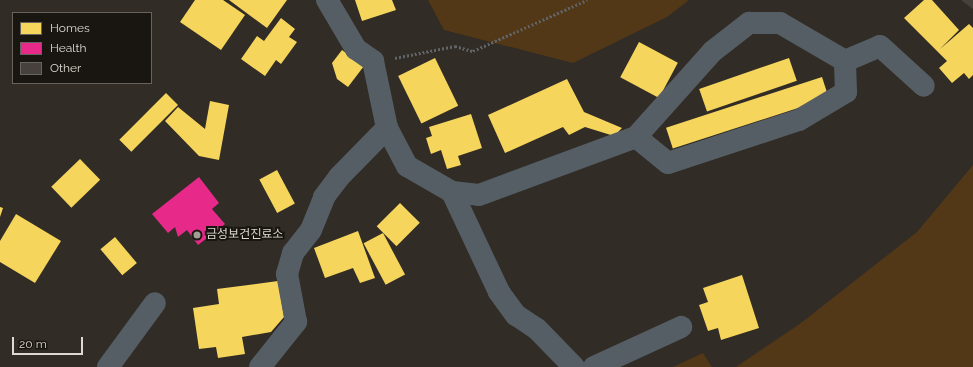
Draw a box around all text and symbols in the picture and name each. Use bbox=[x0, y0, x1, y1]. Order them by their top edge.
legend bbox=[12, 12, 152, 84]
text: Homes bbox=[50, 21, 90, 35]
text: Health bbox=[50, 41, 87, 55]
text: Other bbox=[50, 61, 81, 75]
place label: 금성보건진료소 bbox=[206, 228, 283, 242]
marker: 금성보건진료소 bbox=[191, 229, 203, 241]
scale bar bbox=[14, 329, 85, 355]
text: 20 m bbox=[19, 337, 47, 351]

